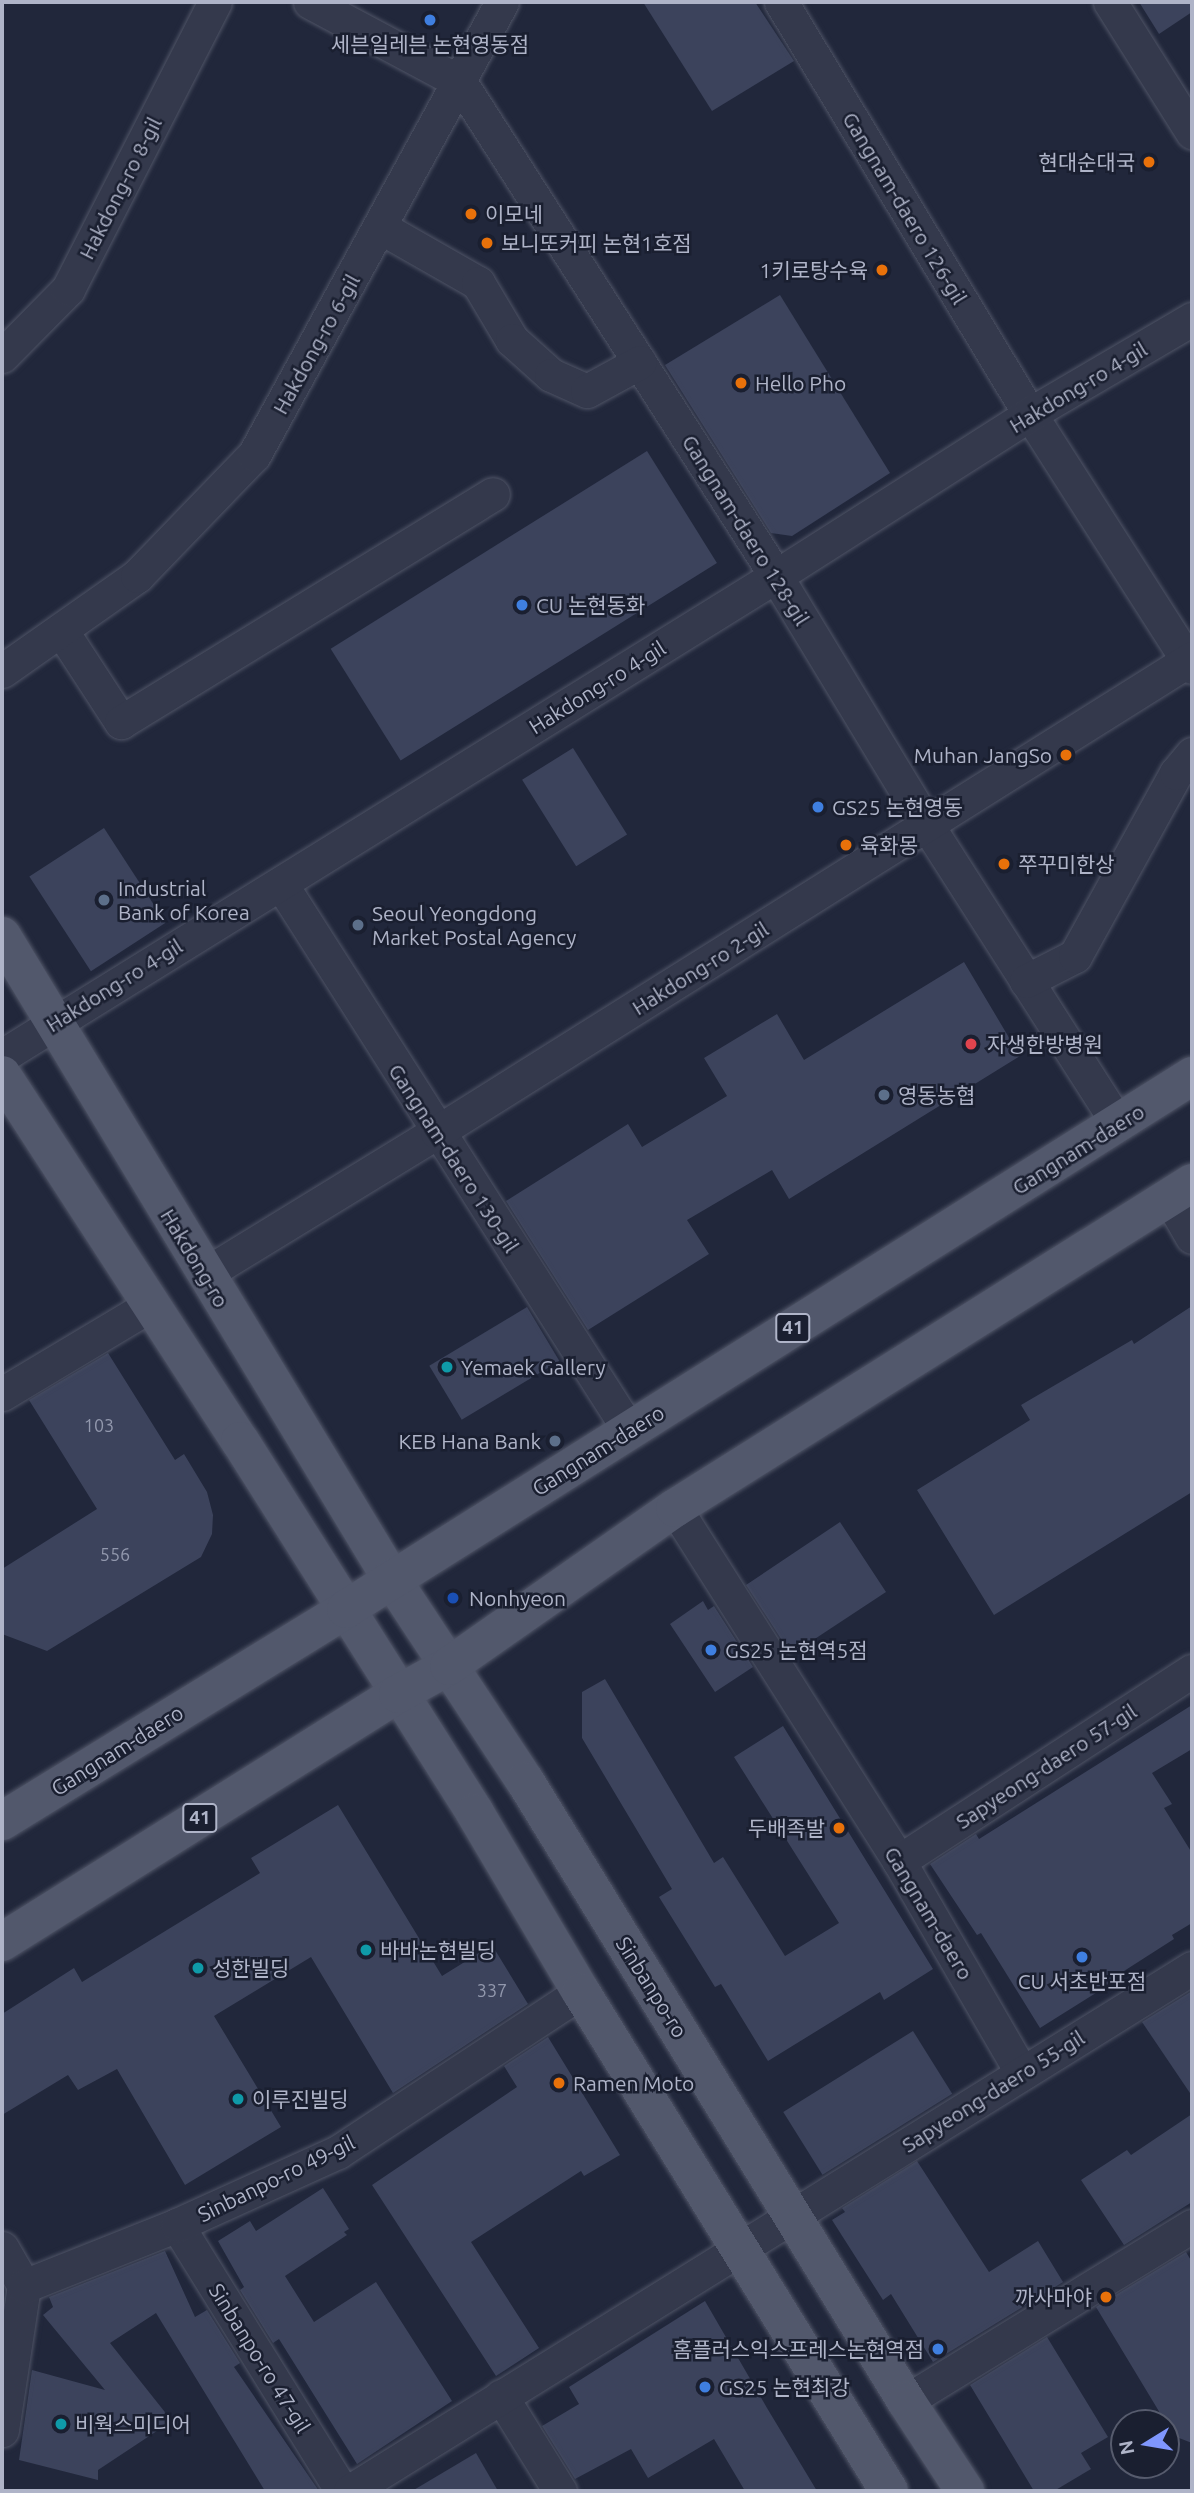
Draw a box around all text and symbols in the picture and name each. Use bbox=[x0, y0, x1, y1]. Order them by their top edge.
marker: 세븐일레븐 논현영동점 bbox=[422, 12, 438, 28]
place label: 세븐일레븐 논현영동점 bbox=[331, 31, 529, 57]
street label: Gangnam-daero 126-gil bbox=[838, 107, 972, 309]
street label: Hakdong-ro 8-gil bbox=[73, 113, 167, 263]
place label: 현대순대국 bbox=[1038, 149, 1135, 175]
marker: 현대순대국 bbox=[1141, 154, 1157, 170]
place label: 이모네 bbox=[485, 201, 543, 227]
marker: 이모네 bbox=[463, 206, 479, 222]
place label: 보니또커피 논현1호점 bbox=[501, 230, 692, 256]
marker: 보니또커피 논현1호점 bbox=[479, 235, 495, 251]
place label: 1키로탕수육 bbox=[760, 257, 868, 283]
marker: 1키로탕수육 bbox=[874, 262, 890, 278]
street label: Hakdong-ro 6-gil bbox=[267, 270, 365, 418]
street label: Hakdong-ro 4-gil bbox=[1005, 336, 1151, 438]
place label: Hello Pho bbox=[755, 370, 846, 396]
marker: Hello Pho bbox=[733, 375, 749, 391]
street label: Gangnam-daero 128-gil bbox=[677, 430, 815, 630]
place label: CU 논현동화 bbox=[536, 592, 645, 618]
marker: CU 논현동화 bbox=[514, 597, 530, 613]
street label: Hakdong-ro 4-gil bbox=[524, 635, 670, 739]
place label: Muhan JangSo bbox=[914, 742, 1052, 768]
marker: Muhan JangSo bbox=[1058, 747, 1074, 763]
place label: GS25 논현영동 bbox=[832, 794, 963, 820]
marker: GS25 논현영동 bbox=[810, 799, 826, 815]
place label: 육화몽 bbox=[860, 832, 918, 858]
marker: 육화몽 bbox=[838, 837, 854, 853]
place label: 쭈꾸미한상 bbox=[1018, 851, 1115, 877]
marker: 쭈꾸미한상 bbox=[996, 856, 1012, 872]
place label: Industrial Bank of Korea bbox=[118, 875, 250, 925]
marker: Industrial Bank of Korea bbox=[96, 892, 112, 908]
place label: Seoul Yeongdong Market Postal Agency bbox=[372, 900, 576, 950]
street label: Hakdong-ro 2-gil bbox=[627, 916, 773, 1020]
marker: Seoul Yeongdong Market Postal Agency bbox=[350, 917, 366, 933]
street label: Hakdong-ro 4-gil bbox=[41, 933, 187, 1037]
place label: 자생한방병원 bbox=[987, 1031, 1103, 1057]
marker: 자생한방병원 bbox=[961, 1034, 981, 1054]
street label: Gangnam-daero 130-gil bbox=[384, 1059, 524, 1257]
place label: 영동농협 bbox=[898, 1082, 975, 1108]
marker: 영동농협 bbox=[876, 1087, 892, 1103]
street label: Gangnam-daero bbox=[1007, 1098, 1149, 1200]
street label: Hakdong-ro bbox=[156, 1204, 234, 1312]
road number: 41 bbox=[774, 1312, 812, 1344]
place label: Yemaek Gallery bbox=[461, 1354, 606, 1380]
marker: Yemaek Gallery bbox=[439, 1359, 455, 1375]
street label: Gangnam-daero bbox=[527, 1399, 669, 1501]
house number: 103 bbox=[84, 1414, 114, 1436]
place label: KEB Hana Bank bbox=[399, 1428, 541, 1454]
marker: KEB Hana Bank bbox=[547, 1433, 563, 1449]
house number: 556 bbox=[100, 1543, 130, 1565]
place label: Nonhyeon bbox=[469, 1585, 566, 1611]
marker: Nonhyeon bbox=[443, 1588, 463, 1608]
place label: GS25 논현역5점 bbox=[725, 1637, 868, 1663]
marker: GS25 논현역5점 bbox=[703, 1642, 719, 1658]
street label: Sapyeong-daero 57-gil bbox=[951, 1698, 1141, 1834]
street label: Gangnam-daero bbox=[46, 1699, 188, 1801]
road number: 41 bbox=[181, 1802, 219, 1834]
place label: 두배족발 bbox=[748, 1815, 825, 1841]
marker: 두배족발 bbox=[831, 1820, 847, 1836]
street label: Gangnam-daero bbox=[879, 1842, 979, 1984]
street label: Sinbanpo-ro bbox=[611, 1932, 693, 2042]
place label: 바바논현빌딩 bbox=[380, 1937, 496, 1963]
marker: 바바논현빌딩 bbox=[358, 1942, 374, 1958]
marker: CU 서초반포점 bbox=[1074, 1949, 1090, 1965]
place label: 성한빌딩 bbox=[212, 1955, 289, 1981]
marker: 성한빌딩 bbox=[190, 1960, 206, 1976]
place label: CU 서초반포점 bbox=[1018, 1968, 1146, 1994]
house number: 337 bbox=[477, 1979, 507, 2001]
street label: Sapyeong-daero 55-gil bbox=[897, 2025, 1089, 2157]
place label: Ramen Moto bbox=[573, 2070, 694, 2096]
marker: Ramen Moto bbox=[551, 2075, 567, 2091]
place label: 이루진빌딩 bbox=[252, 2086, 349, 2112]
marker: 이루진빌딩 bbox=[230, 2091, 246, 2107]
street label: Sinbanpo-ro 49-gil bbox=[193, 2129, 359, 2227]
street label: Sinbanpo-ro 47-gil bbox=[204, 2279, 316, 2437]
place label: 까사마야 bbox=[1015, 2284, 1092, 2310]
marker: 까사마야 bbox=[1098, 2289, 1114, 2305]
place label: 홈플러스익스프레스논현역점 bbox=[673, 2336, 924, 2362]
marker: 홈플러스익스프레스논현역점 bbox=[930, 2341, 946, 2357]
place label: GS25 논현최강 bbox=[719, 2374, 850, 2400]
marker: GS25 논현최강 bbox=[697, 2379, 713, 2395]
north arrow bbox=[1110, 2409, 1180, 2479]
place label: 비웍스미디어 bbox=[75, 2411, 191, 2437]
marker: 비웍스미디어 bbox=[53, 2416, 69, 2432]
text: N bbox=[1114, 2439, 1139, 2457]

